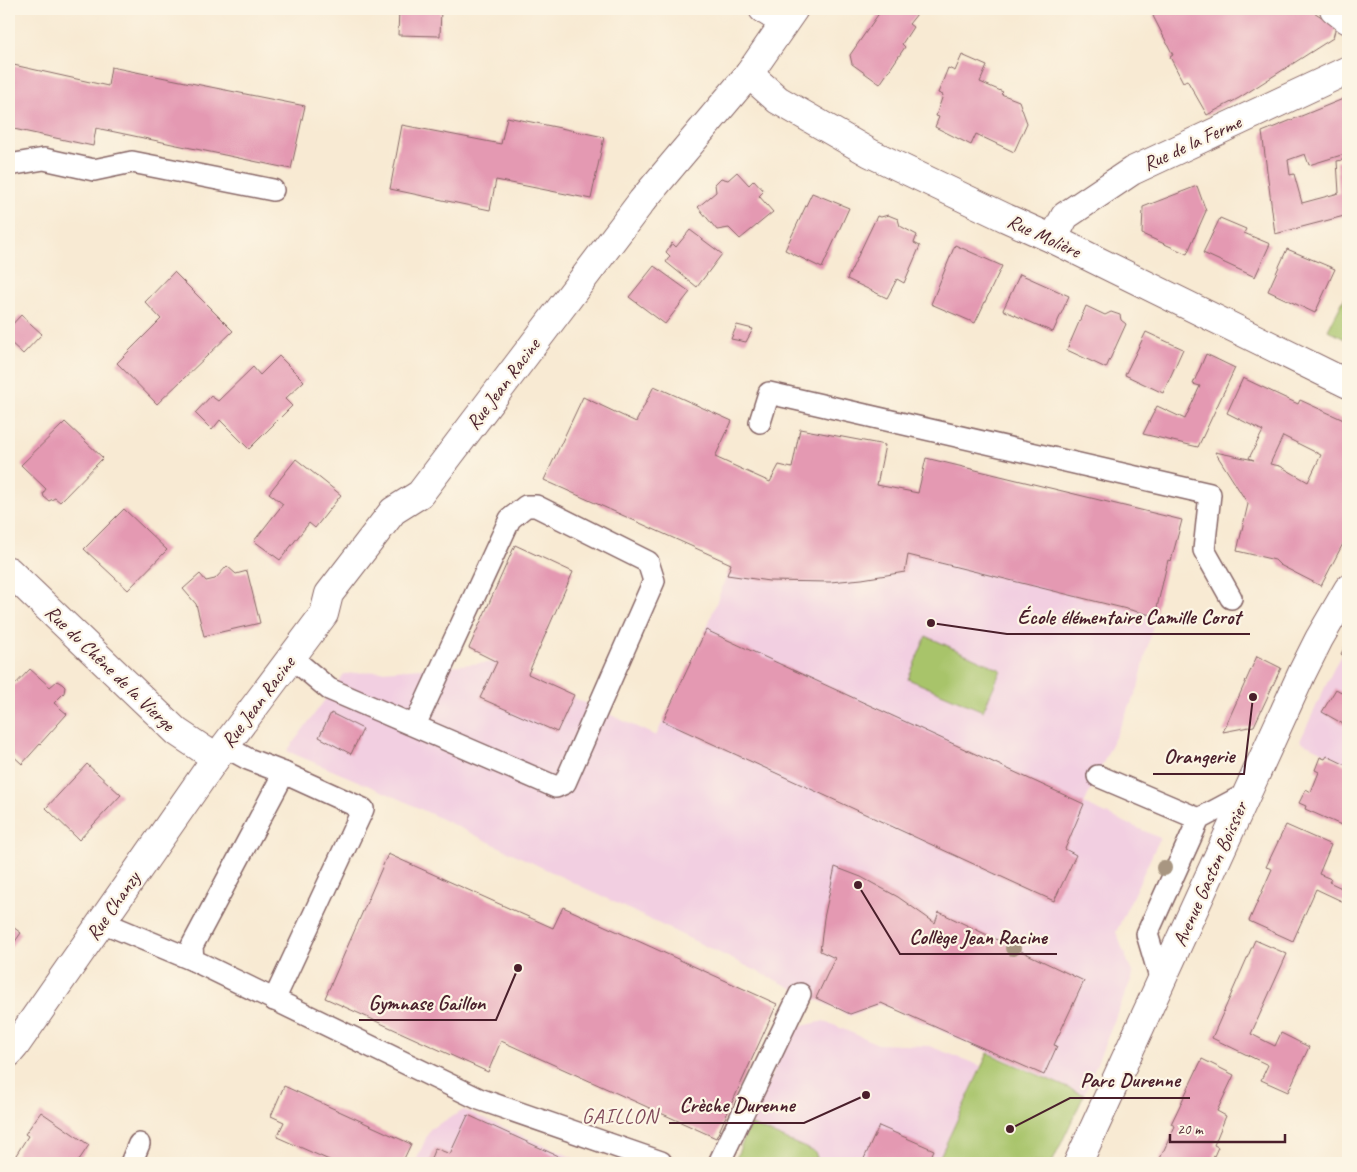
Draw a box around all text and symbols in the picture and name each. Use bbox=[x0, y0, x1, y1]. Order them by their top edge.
street label: Rue de la Ferme bbox=[1139, 109, 1246, 177]
street label: Rue Molière bbox=[1004, 208, 1086, 264]
street label: Rue Jean Racine bbox=[460, 332, 546, 435]
callout: École élémentaire Camille Corot bbox=[1007, 598, 1250, 634]
street label: Rue du Chêne de la Vierge bbox=[40, 600, 181, 737]
text: École élémentaire Camille Corot bbox=[1018, 604, 1243, 630]
street label: Rue Jean Racine bbox=[215, 650, 301, 753]
callout: Orangerie bbox=[1153, 738, 1244, 774]
text: Orangerie bbox=[1164, 743, 1236, 769]
street label: Avenue Gaston Boissier bbox=[1167, 796, 1254, 950]
street label: Rue Chanzy bbox=[80, 865, 147, 945]
callout: Collège Jean Racine bbox=[900, 918, 1057, 954]
text: Collège Jean Racine bbox=[909, 924, 1049, 950]
callout: Gymnase Gaillon bbox=[359, 984, 496, 1020]
text: Gymnase Gaillon bbox=[369, 990, 487, 1016]
callout: Parc Durenne bbox=[1070, 1062, 1190, 1098]
text: Parc Durenne bbox=[1080, 1067, 1182, 1093]
callout: Crèche Durenne bbox=[669, 1087, 804, 1123]
text: Crèche Durenne bbox=[680, 1092, 796, 1118]
district label: GAILLON bbox=[582, 1103, 661, 1129]
scale bar bbox=[1170, 1112, 1284, 1144]
text: 20 m bbox=[1177, 1120, 1204, 1139]

